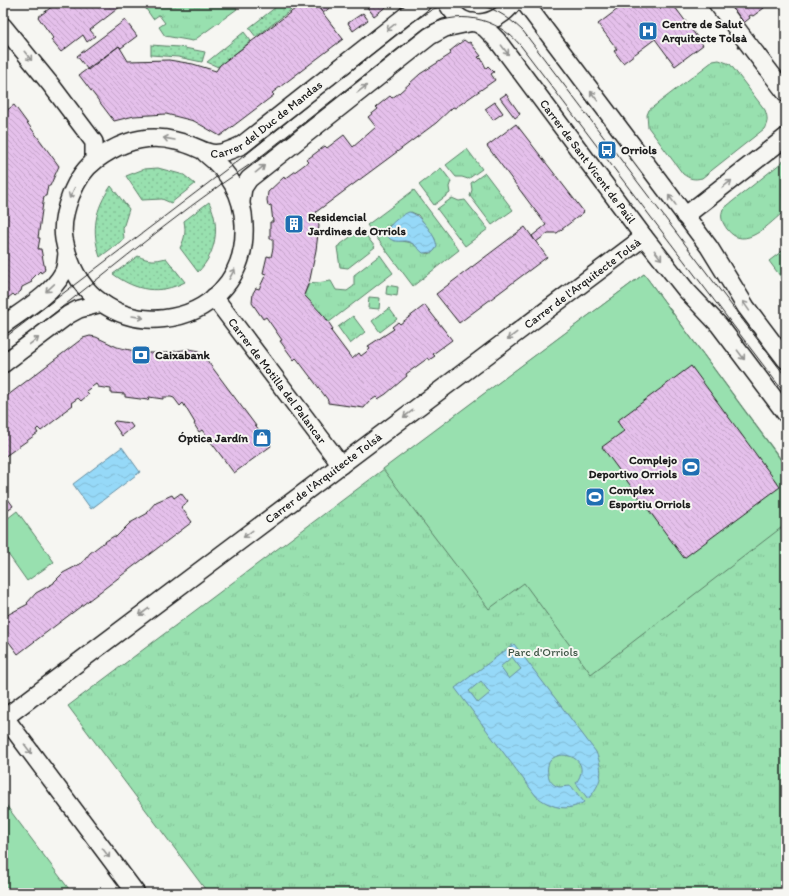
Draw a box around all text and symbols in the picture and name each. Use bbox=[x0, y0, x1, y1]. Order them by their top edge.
place label: Centre de Salut Arquitecte Tolsà bbox=[661, 17, 748, 46]
hospital icon: Centre de Salut Arquitecte Tolsà bbox=[637, 20, 659, 42]
one-way arrow bbox=[386, 22, 397, 31]
one-way arrow bbox=[500, 44, 509, 55]
one-way arrow bbox=[23, 50, 32, 61]
street label: Carrer del Duc de Mandas bbox=[210, 77, 325, 161]
one-way arrow bbox=[357, 85, 368, 93]
one-way arrow bbox=[590, 90, 598, 101]
street label: Carrer de Sant Vicent de Paül bbox=[537, 97, 639, 227]
one-way arrow bbox=[162, 135, 175, 143]
bus stop icon: Orriols bbox=[596, 139, 618, 161]
place label: Orriols bbox=[621, 143, 658, 157]
one-way arrow bbox=[255, 165, 265, 174]
one-way arrow bbox=[721, 179, 732, 188]
one-way arrow bbox=[68, 187, 75, 199]
one-way arrow bbox=[668, 194, 676, 205]
place label: Residencial Jardines de Orriols bbox=[307, 210, 406, 238]
building icon: Residencial Jardines de Orriols bbox=[283, 213, 305, 235]
street label: Carrer de l'Arquitecte Tolsà bbox=[521, 234, 644, 332]
one-way arrow bbox=[653, 250, 662, 260]
one-way arrow bbox=[229, 268, 236, 280]
one-way arrow bbox=[45, 283, 55, 293]
one-way arrow bbox=[742, 301, 750, 312]
one-way arrow bbox=[131, 313, 144, 321]
street label: Carrer de Motilla del Palancar bbox=[225, 315, 330, 447]
one-way arrow bbox=[506, 332, 517, 340]
one-way arrow bbox=[28, 337, 39, 345]
bank icon: Caixabank bbox=[130, 344, 152, 366]
place label: Caixabank bbox=[155, 348, 211, 362]
one-way arrow bbox=[737, 349, 745, 360]
one-way arrow bbox=[402, 410, 413, 419]
shop icon: Óptica Jardín bbox=[251, 427, 273, 449]
street label: Carrer de l'Arquitecte Tolsà bbox=[262, 429, 385, 526]
place label: Óptica Jardín bbox=[178, 431, 248, 446]
place label: Complejo Deportivo Orriols bbox=[589, 453, 678, 482]
sports icon: Complejo Deportivo Orriols bbox=[680, 456, 702, 478]
place label: Complex Esportiu Orriols bbox=[609, 483, 691, 512]
sports icon: Complex Esportiu Orriols bbox=[584, 486, 606, 508]
one-way arrow bbox=[243, 530, 254, 539]
one-way arrow bbox=[139, 608, 150, 617]
park label: Parc d'Orriols bbox=[508, 645, 578, 659]
one-way arrow bbox=[23, 743, 32, 754]
one-way arrow bbox=[102, 847, 110, 858]

